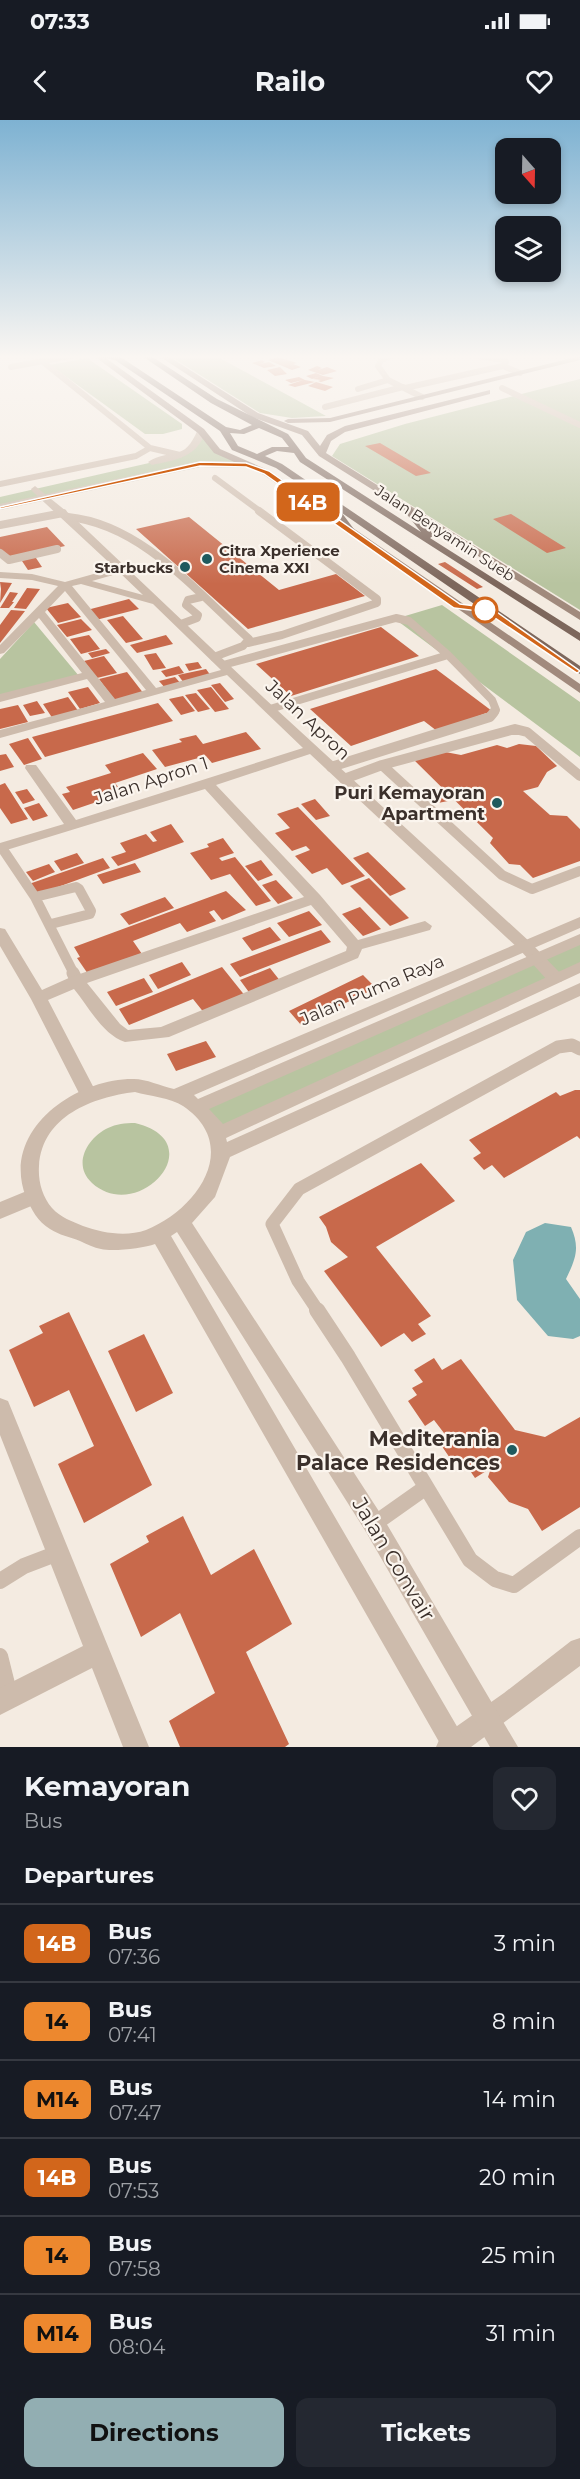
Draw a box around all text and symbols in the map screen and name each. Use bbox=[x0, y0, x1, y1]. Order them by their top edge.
text: 07:33 bbox=[30, 8, 90, 35]
icon: back bbox=[24, 65, 57, 98]
text: Railo bbox=[255, 65, 325, 98]
icon: heart bbox=[523, 65, 556, 98]
north arrow bbox=[495, 138, 561, 204]
map controls bbox=[495, 138, 561, 282]
button: layers bbox=[495, 216, 561, 282]
street label: Jalan Benyamin Sueb bbox=[371, 480, 518, 585]
line badge: 14B bbox=[274, 482, 342, 521]
text: 14B bbox=[289, 490, 327, 515]
place label: Citra Xperience Cinema XXI bbox=[219, 541, 340, 577]
marker: Citra Xperience Cinema XXI bbox=[200, 552, 214, 566]
place label: Starbucks bbox=[95, 558, 173, 577]
marker: Starbucks bbox=[178, 560, 192, 574]
unlabelled marker bbox=[472, 597, 498, 623]
street label: Jalan Apron bbox=[260, 675, 355, 765]
street label: Jalan Apron 1 bbox=[90, 752, 211, 810]
place label: Puri Kemayoran Apartment bbox=[334, 782, 485, 825]
marker: Puri Kemayoran Apartment bbox=[490, 796, 504, 810]
street label: Jalan Puma Raya bbox=[296, 950, 447, 1031]
place label: Mediterania Palace Residences bbox=[296, 1426, 500, 1475]
marker: Mediterania Palace Residences bbox=[505, 1443, 519, 1457]
street label: Jalan Convair bbox=[347, 1492, 441, 1625]
button: heart bbox=[493, 1767, 556, 1830]
text: Kemayoran bbox=[24, 1769, 190, 1803]
text: Bus bbox=[24, 1809, 62, 1833]
text: Departures bbox=[24, 1862, 154, 1889]
text: Bus bbox=[108, 1918, 152, 1945]
text: 3 min bbox=[494, 1930, 556, 1957]
text: 14B bbox=[38, 1931, 76, 1956]
text: 07:36 bbox=[108, 1945, 160, 1969]
text: Bus bbox=[108, 1996, 152, 2023]
text: 8 min bbox=[492, 2008, 556, 2035]
text: 14 bbox=[46, 2009, 68, 2034]
text: 07:41 bbox=[108, 2023, 157, 2047]
text: Bus bbox=[109, 2074, 152, 2101]
text: 14 min bbox=[484, 2086, 556, 2113]
text: M14 bbox=[36, 2087, 79, 2112]
text: 07:47 bbox=[109, 2101, 161, 2125]
text: Bus bbox=[108, 2152, 152, 2179]
text: 20 min bbox=[479, 2164, 556, 2191]
text: 14B bbox=[38, 2165, 76, 2190]
text: 07:53 bbox=[108, 2179, 159, 2203]
text: Bus bbox=[108, 2230, 152, 2257]
text: 25 min bbox=[481, 2242, 556, 2269]
text: 14 bbox=[46, 2243, 68, 2268]
text: 07:58 bbox=[108, 2257, 161, 2281]
text: Bus bbox=[109, 2308, 152, 2335]
text: 31 min bbox=[486, 2320, 556, 2347]
text: M14 bbox=[36, 2321, 79, 2346]
text: 08:04 bbox=[109, 2335, 165, 2359]
button: Directions bbox=[24, 2398, 284, 2467]
button: Tickets bbox=[296, 2398, 556, 2467]

